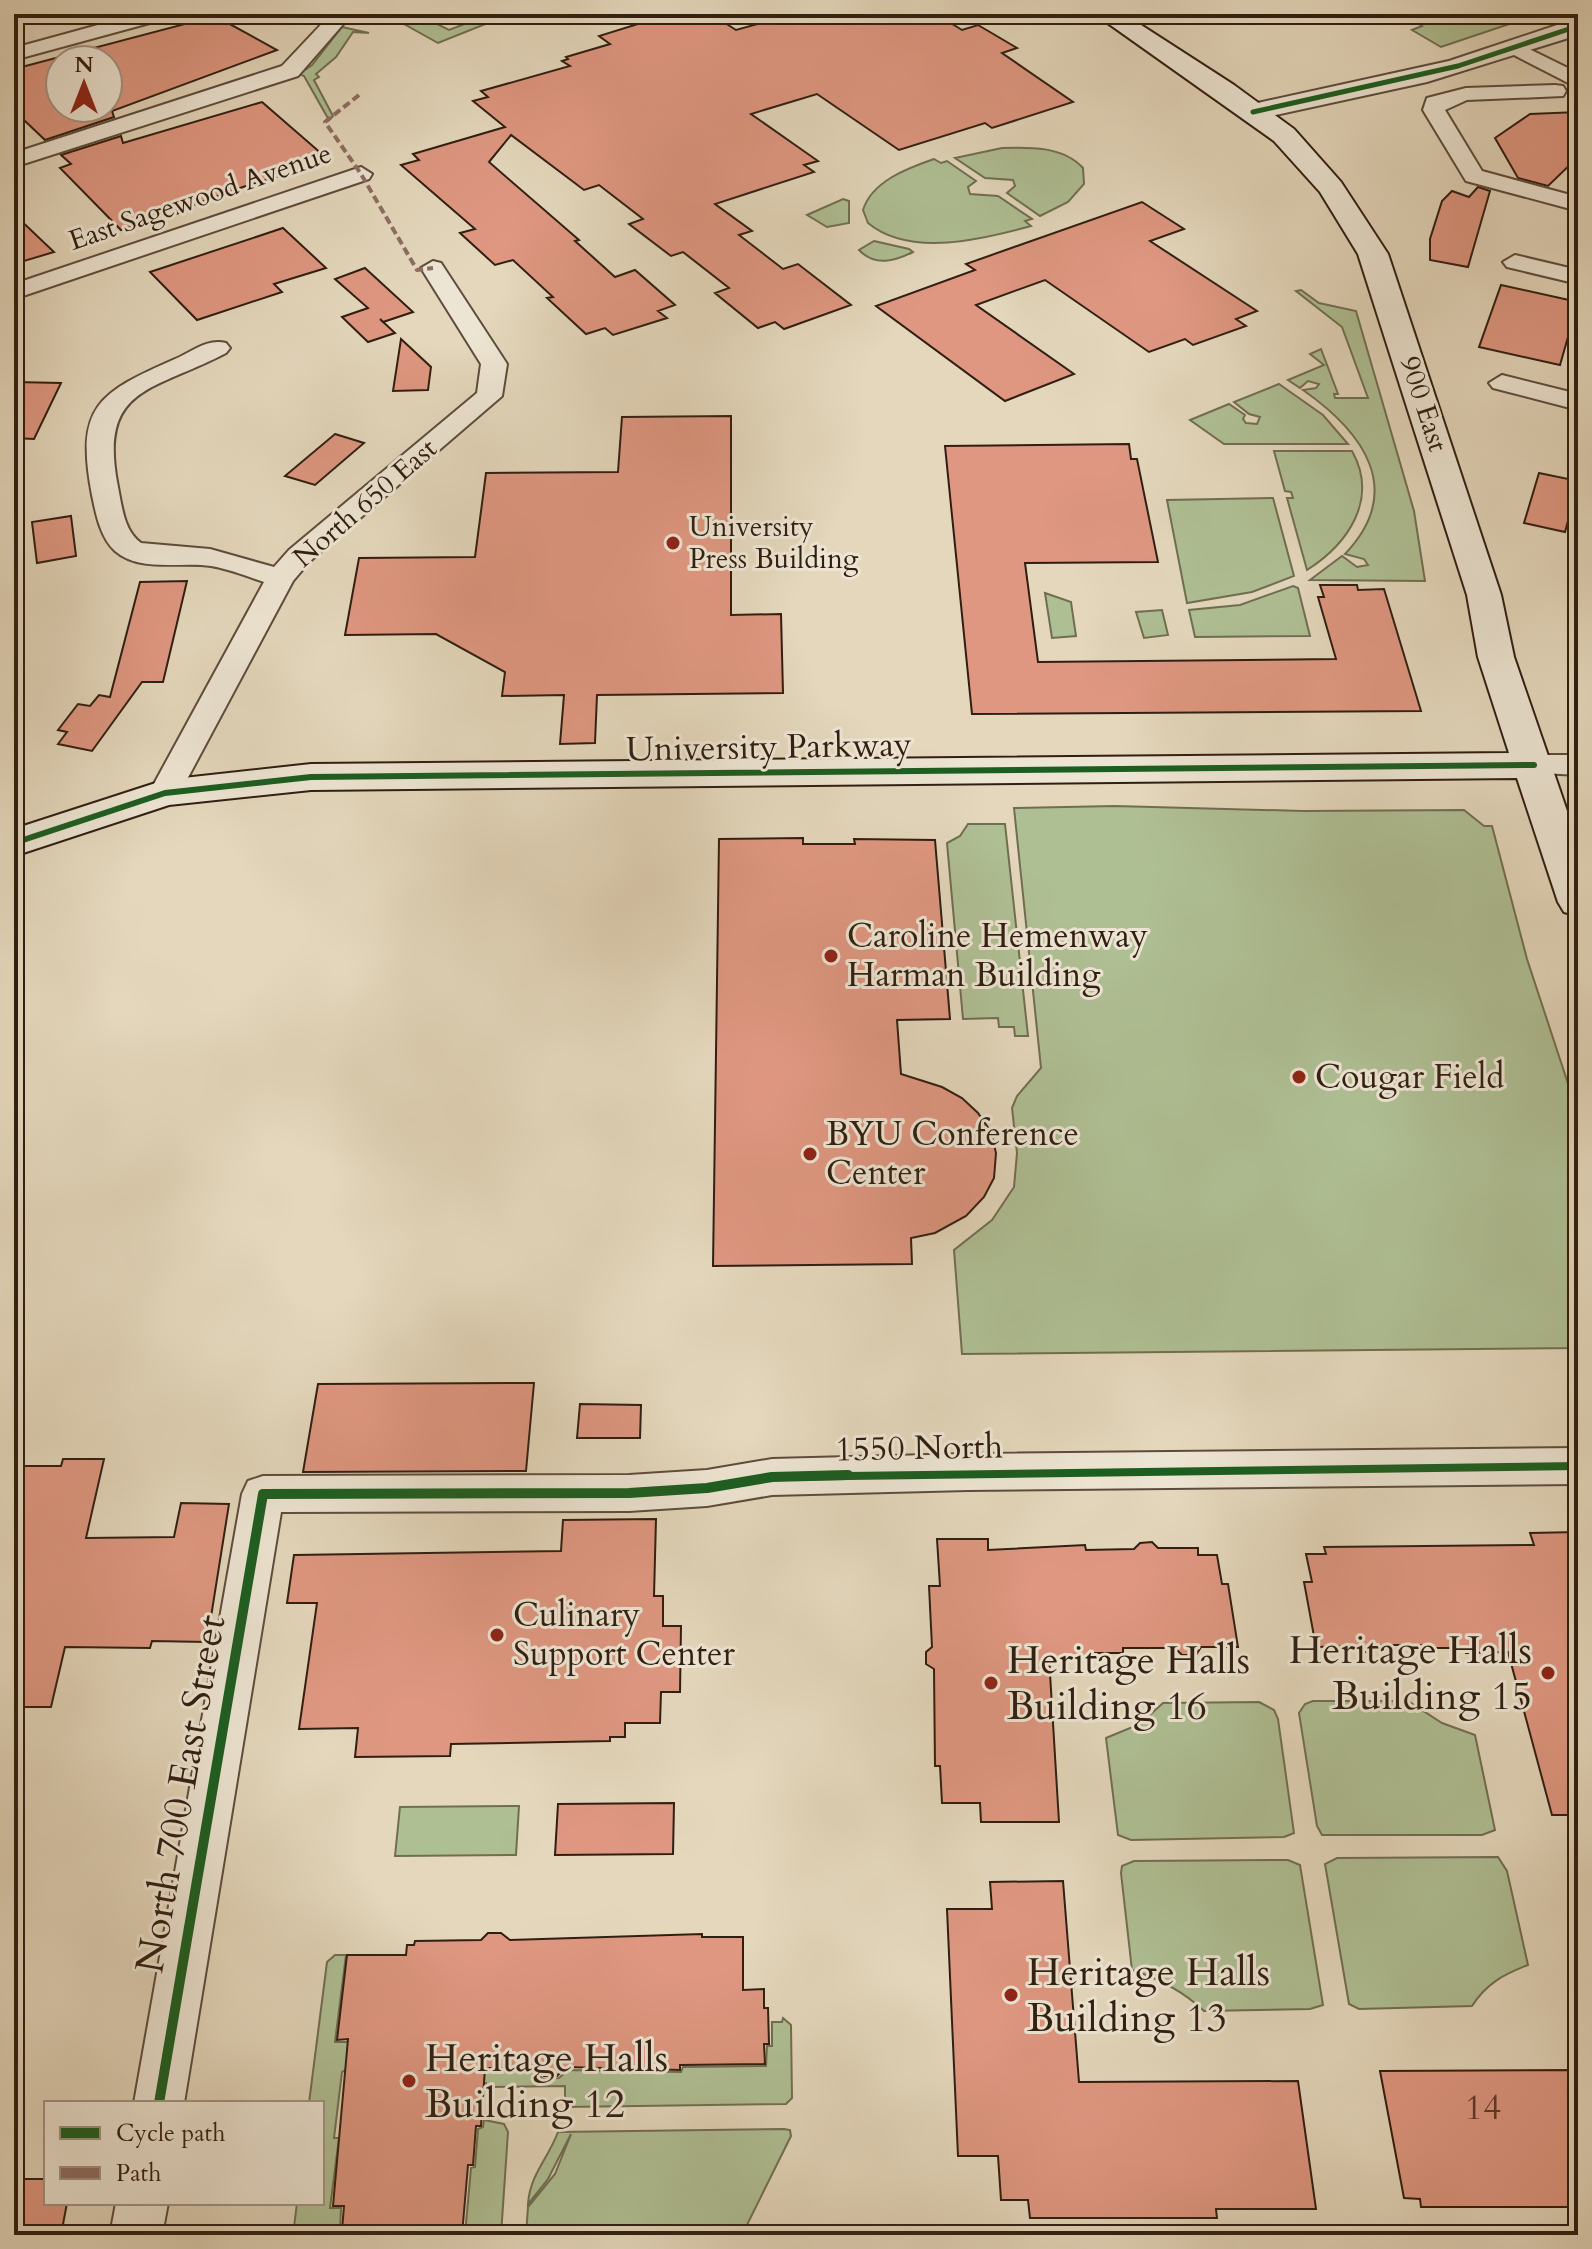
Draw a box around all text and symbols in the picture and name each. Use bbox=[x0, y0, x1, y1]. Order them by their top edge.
north arrow bbox=[44, 44, 124, 124]
text: N bbox=[74, 50, 94, 80]
street label: East Sagewood Avenue bbox=[64, 134, 336, 260]
street label: 900 East bbox=[1391, 351, 1457, 457]
street label: North 650 East bbox=[285, 430, 445, 576]
place label: University Press Building bbox=[689, 508, 859, 578]
marker: University Press Building bbox=[664, 534, 682, 552]
street label: University Parkway bbox=[626, 722, 912, 772]
place label: Caroline Hemenway Harman Building bbox=[847, 913, 1148, 998]
marker: Caroline Hemenway Harman Building bbox=[822, 947, 840, 965]
place label: Cougar Field bbox=[1315, 1054, 1504, 1100]
marker: Cougar Field bbox=[1290, 1068, 1308, 1086]
place label: BYU Conference Center bbox=[826, 1111, 1079, 1196]
marker: BYU Conference Center bbox=[801, 1145, 819, 1163]
street label: 1550 North bbox=[835, 1424, 1004, 1472]
place label: Culinary Support Center bbox=[513, 1592, 735, 1677]
street label: North 700 East Street bbox=[122, 1610, 240, 1977]
place label: Heritage Halls Building 15 bbox=[1289, 1623, 1532, 1724]
marker: Culinary Support Center bbox=[488, 1626, 506, 1644]
place label: Heritage Halls Building 16 bbox=[1007, 1633, 1250, 1734]
marker: Heritage Halls Building 15 bbox=[1539, 1664, 1557, 1682]
marker: Heritage Halls Building 16 bbox=[982, 1674, 1000, 1692]
place label: Heritage Halls Building 13 bbox=[1027, 1945, 1270, 2046]
marker: Heritage Halls Building 13 bbox=[1002, 1986, 1020, 2004]
place label: Heritage Halls Building 12 bbox=[425, 2031, 668, 2132]
marker: Heritage Halls Building 12 bbox=[400, 2072, 418, 2090]
house number: 14 bbox=[1465, 2083, 1501, 2132]
legend bbox=[44, 2101, 324, 2205]
text: Cycle path bbox=[116, 2117, 225, 2150]
text: Path bbox=[116, 2157, 161, 2190]

